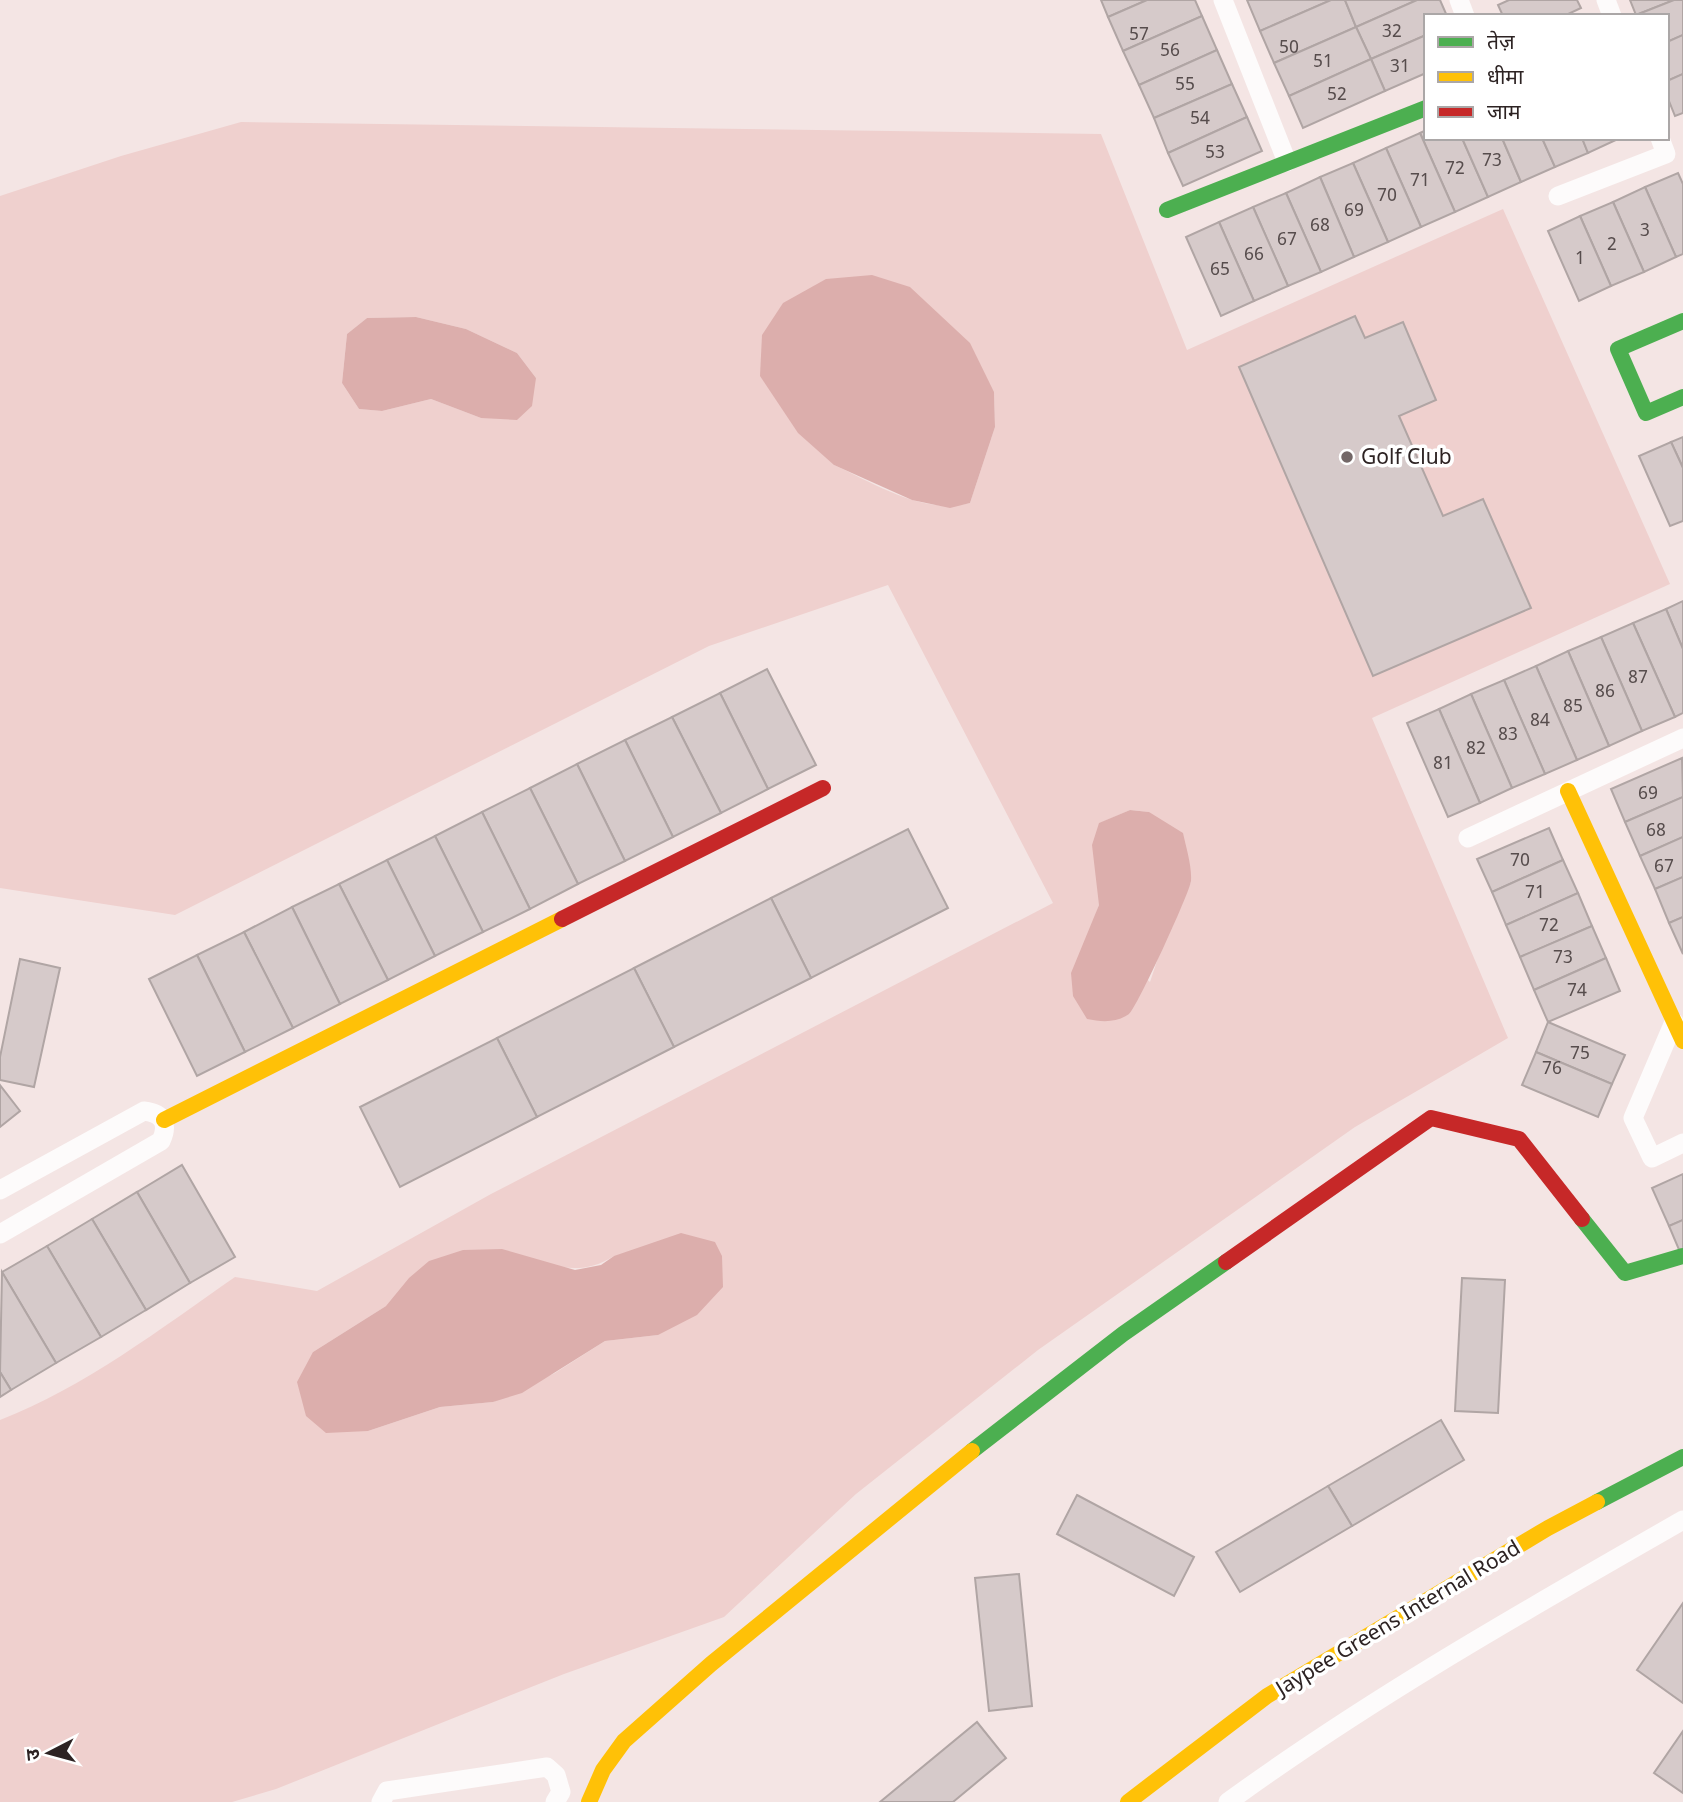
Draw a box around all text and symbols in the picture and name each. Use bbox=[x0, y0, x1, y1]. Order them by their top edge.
legend bbox=[1424, 14, 1669, 140]
house number: 32 bbox=[1382, 21, 1402, 44]
house number: 57 bbox=[1129, 24, 1149, 47]
text: तेज़ bbox=[1487, 30, 1515, 58]
house number: 50 bbox=[1279, 37, 1299, 60]
house number: 56 bbox=[1160, 40, 1180, 63]
house number: 51 bbox=[1313, 51, 1333, 74]
house number: 31 bbox=[1390, 56, 1410, 79]
text: धीमा bbox=[1487, 65, 1524, 93]
house number: 55 bbox=[1175, 74, 1195, 97]
house number: 52 bbox=[1327, 84, 1347, 107]
text: जाम bbox=[1487, 100, 1521, 128]
house number: 54 bbox=[1190, 108, 1210, 131]
house number: 53 bbox=[1205, 142, 1225, 165]
house number: 73 bbox=[1482, 150, 1502, 173]
house number: 72 bbox=[1445, 158, 1465, 181]
house number: 71 bbox=[1410, 170, 1430, 193]
house number: 70 bbox=[1377, 185, 1397, 208]
house number: 69 bbox=[1344, 200, 1364, 223]
house number: 68 bbox=[1310, 215, 1330, 238]
house number: 3 bbox=[1640, 220, 1650, 243]
house number: 67 bbox=[1277, 229, 1297, 252]
house number: 2 bbox=[1607, 234, 1617, 257]
house number: 66 bbox=[1244, 244, 1264, 267]
house number: 1 bbox=[1575, 248, 1585, 271]
house number: 65 bbox=[1210, 259, 1230, 282]
place label: Golf Club bbox=[1361, 445, 1452, 473]
marker: Golf Club bbox=[1339, 449, 1355, 465]
house number: 87 bbox=[1628, 667, 1648, 690]
house number: 86 bbox=[1595, 681, 1615, 704]
house number: 85 bbox=[1563, 696, 1583, 719]
house number: 84 bbox=[1530, 710, 1550, 733]
house number: 83 bbox=[1498, 724, 1518, 747]
house number: 82 bbox=[1466, 738, 1486, 761]
house number: 81 bbox=[1433, 753, 1453, 776]
house number: 69 bbox=[1638, 783, 1658, 806]
house number: 68 bbox=[1646, 820, 1666, 843]
house number: 70 bbox=[1510, 850, 1530, 873]
house number: 67 bbox=[1654, 856, 1674, 879]
house number: 71 bbox=[1525, 882, 1545, 905]
house number: 72 bbox=[1539, 915, 1559, 938]
house number: 73 bbox=[1553, 947, 1573, 970]
house number: 74 bbox=[1567, 980, 1587, 1003]
house number: 75 bbox=[1570, 1043, 1590, 1066]
house number: 76 bbox=[1542, 1058, 1562, 1081]
street label: Jaypee Greens Internal Road bbox=[1270, 1536, 1526, 1705]
north arrow bbox=[14, 1718, 84, 1788]
text: उ bbox=[21, 1747, 48, 1761]

